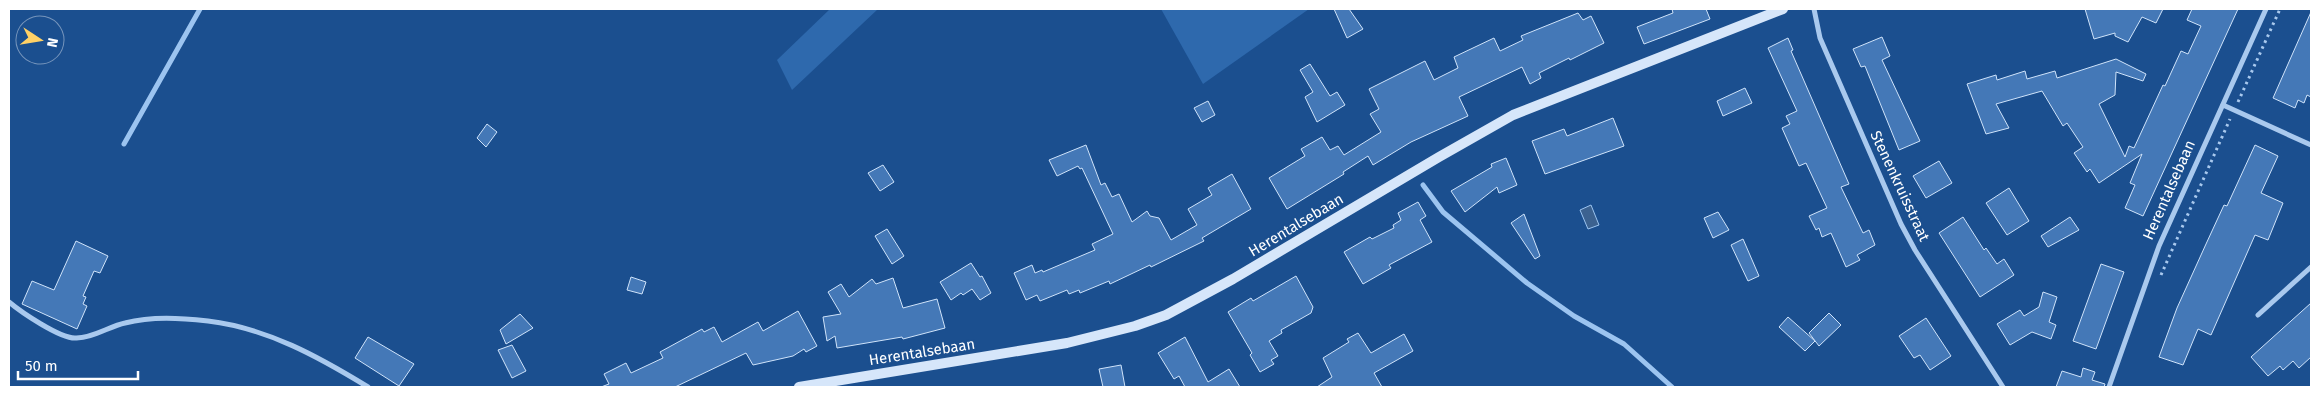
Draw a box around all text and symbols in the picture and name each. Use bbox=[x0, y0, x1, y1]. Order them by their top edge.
north arrow bbox=[15, 15, 65, 65]
text: N bbox=[43, 36, 62, 49]
street label: Stenenkruisstraat bbox=[1866, 128, 1934, 245]
street label: Herentalsebaan bbox=[2139, 137, 2199, 243]
street label: Herentalsebaan bbox=[1245, 190, 1347, 260]
street label: Herentalsebaan bbox=[868, 335, 976, 369]
scale bar bbox=[18, 348, 138, 380]
text: 50 m bbox=[25, 357, 58, 375]

